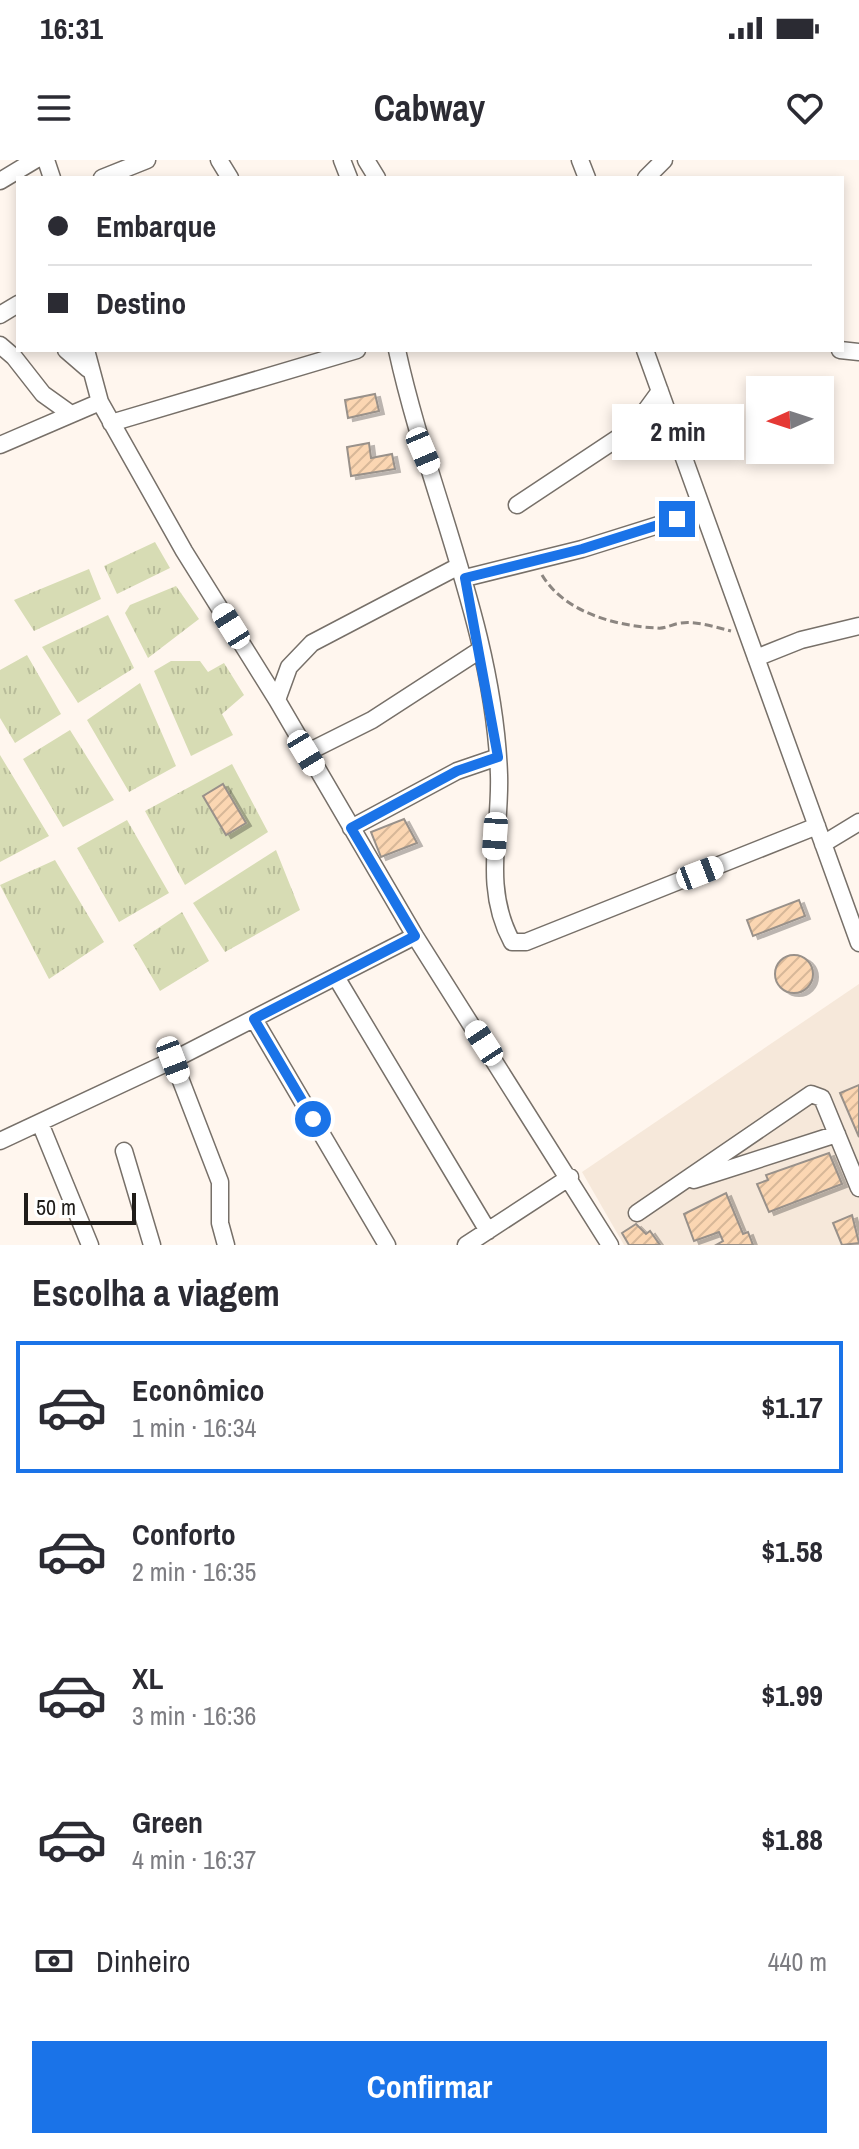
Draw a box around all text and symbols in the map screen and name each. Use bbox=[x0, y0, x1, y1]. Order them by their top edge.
text: 16:31 bbox=[40, 8, 103, 48]
text: Cabway bbox=[374, 84, 485, 132]
icon: menu bbox=[32, 86, 76, 130]
icon: heart bbox=[783, 86, 827, 130]
text: Embarque bbox=[96, 206, 216, 246]
text: Destino bbox=[96, 283, 186, 323]
north arrow bbox=[746, 376, 834, 464]
map controls bbox=[746, 376, 834, 464]
callout: 2 min bbox=[611, 403, 743, 459]
text: 2 min bbox=[650, 414, 706, 449]
car bbox=[403, 424, 443, 478]
route end bbox=[659, 501, 695, 537]
car bbox=[208, 599, 254, 653]
car bbox=[283, 726, 329, 780]
car bbox=[481, 811, 509, 861]
car bbox=[673, 853, 727, 893]
car bbox=[461, 1016, 507, 1070]
car bbox=[153, 1033, 193, 1087]
route start bbox=[295, 1101, 331, 1137]
scale bar bbox=[24, 1189, 136, 1225]
text: 50 m bbox=[36, 1192, 76, 1222]
text: Escolha a viagem bbox=[32, 1269, 280, 1317]
text: Econômico bbox=[132, 1370, 265, 1410]
icon: car bbox=[36, 1371, 108, 1443]
text: $1.17 bbox=[761, 1387, 823, 1427]
text: 1 min · 16:34 bbox=[132, 1410, 256, 1445]
text: Conforto bbox=[132, 1514, 236, 1554]
icon: car bbox=[36, 1515, 108, 1587]
text: $1.58 bbox=[761, 1531, 823, 1571]
text: 2 min · 16:35 bbox=[132, 1554, 256, 1589]
text: XL bbox=[132, 1658, 163, 1698]
icon: car bbox=[36, 1659, 108, 1731]
text: $1.99 bbox=[761, 1675, 823, 1715]
text: 3 min · 16:36 bbox=[132, 1698, 256, 1733]
text: Green bbox=[132, 1802, 203, 1842]
icon: car bbox=[36, 1803, 108, 1875]
text: $1.88 bbox=[761, 1819, 823, 1859]
text: 4 min · 16:37 bbox=[132, 1842, 256, 1877]
icon: cash bbox=[32, 1939, 76, 1983]
text: Dinheiro bbox=[96, 1941, 190, 1981]
text: 440 m bbox=[768, 1944, 827, 1979]
button: Confirmar bbox=[32, 2041, 827, 2133]

